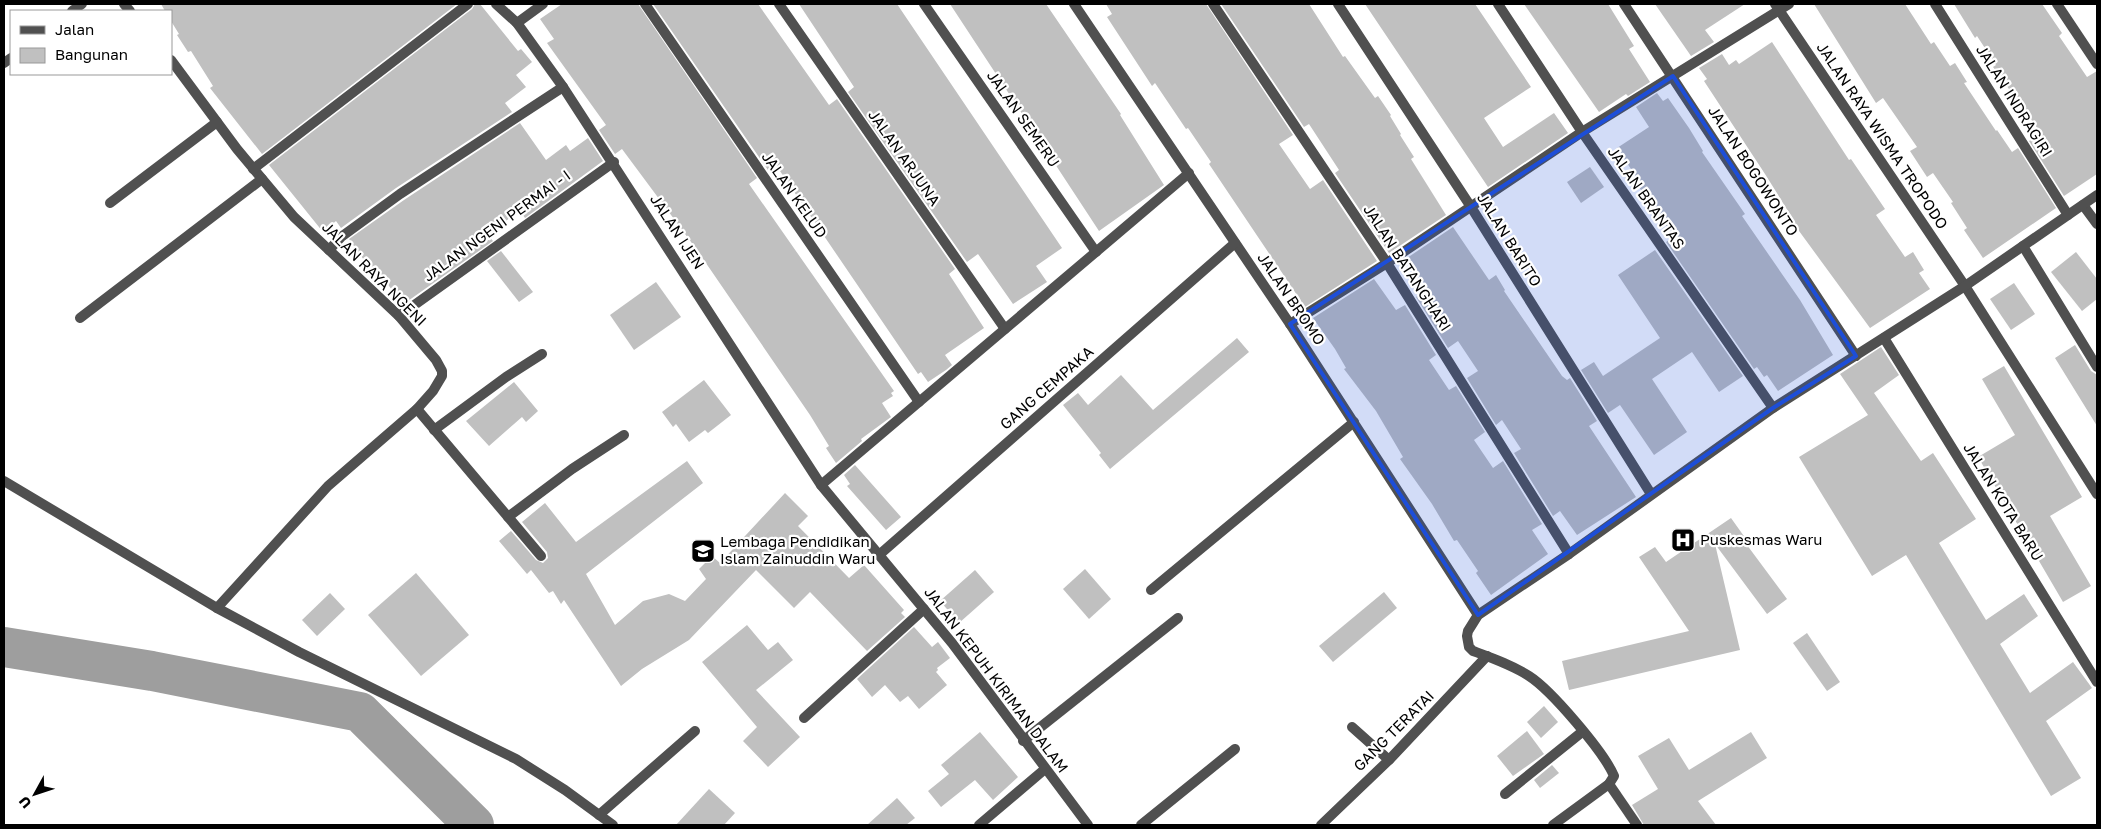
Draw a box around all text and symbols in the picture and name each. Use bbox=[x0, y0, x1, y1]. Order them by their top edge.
legend bbox=[10, 10, 172, 75]
text: Jalan bbox=[55, 20, 94, 38]
street label: JALAN RAYA WISMA TROPODO bbox=[1813, 39, 1952, 232]
street label: JALAN INDRAGIRI bbox=[1973, 41, 2057, 160]
text: Bangunan bbox=[55, 45, 128, 63]
street label: JALAN SEMERU bbox=[984, 67, 1064, 170]
street label: JALAN BOGOWONTO bbox=[1705, 102, 1803, 239]
street label: JALAN ARJUNA bbox=[865, 106, 945, 209]
street label: JALAN BRANTAS bbox=[1605, 143, 1689, 252]
street label: JALAN KELUD bbox=[758, 148, 831, 241]
street label: JALAN NGENI PERMAI - I bbox=[419, 166, 574, 285]
street label: JALAN BARITO bbox=[1474, 189, 1546, 290]
street label: JALAN IJEN bbox=[647, 191, 709, 272]
street label: JALAN BATANGHARI bbox=[1360, 201, 1455, 334]
street label: JALAN RAYA NGENI bbox=[319, 217, 431, 329]
street label: JALAN BROMO bbox=[1254, 249, 1329, 348]
street label: GANG CEMPAKA bbox=[996, 342, 1097, 433]
street label: JALAN KOTA BARU bbox=[1960, 439, 2047, 564]
hospital icon: Puskesmas Waru bbox=[1670, 527, 1696, 553]
place label: Puskesmas Waru bbox=[1700, 530, 1822, 548]
place label: Lembaga Pendidikan Islam Zainuddin Waru bbox=[720, 532, 875, 567]
school or university icon: Lembaga Pendidikan Islam Zainuddin Waru bbox=[690, 538, 716, 564]
street label: JALAN KEPUH KIRIMAN DALAM bbox=[921, 583, 1073, 776]
street label: GANG TERATAI bbox=[1349, 686, 1437, 774]
north arrow bbox=[10, 769, 60, 819]
text: U bbox=[15, 793, 34, 812]

